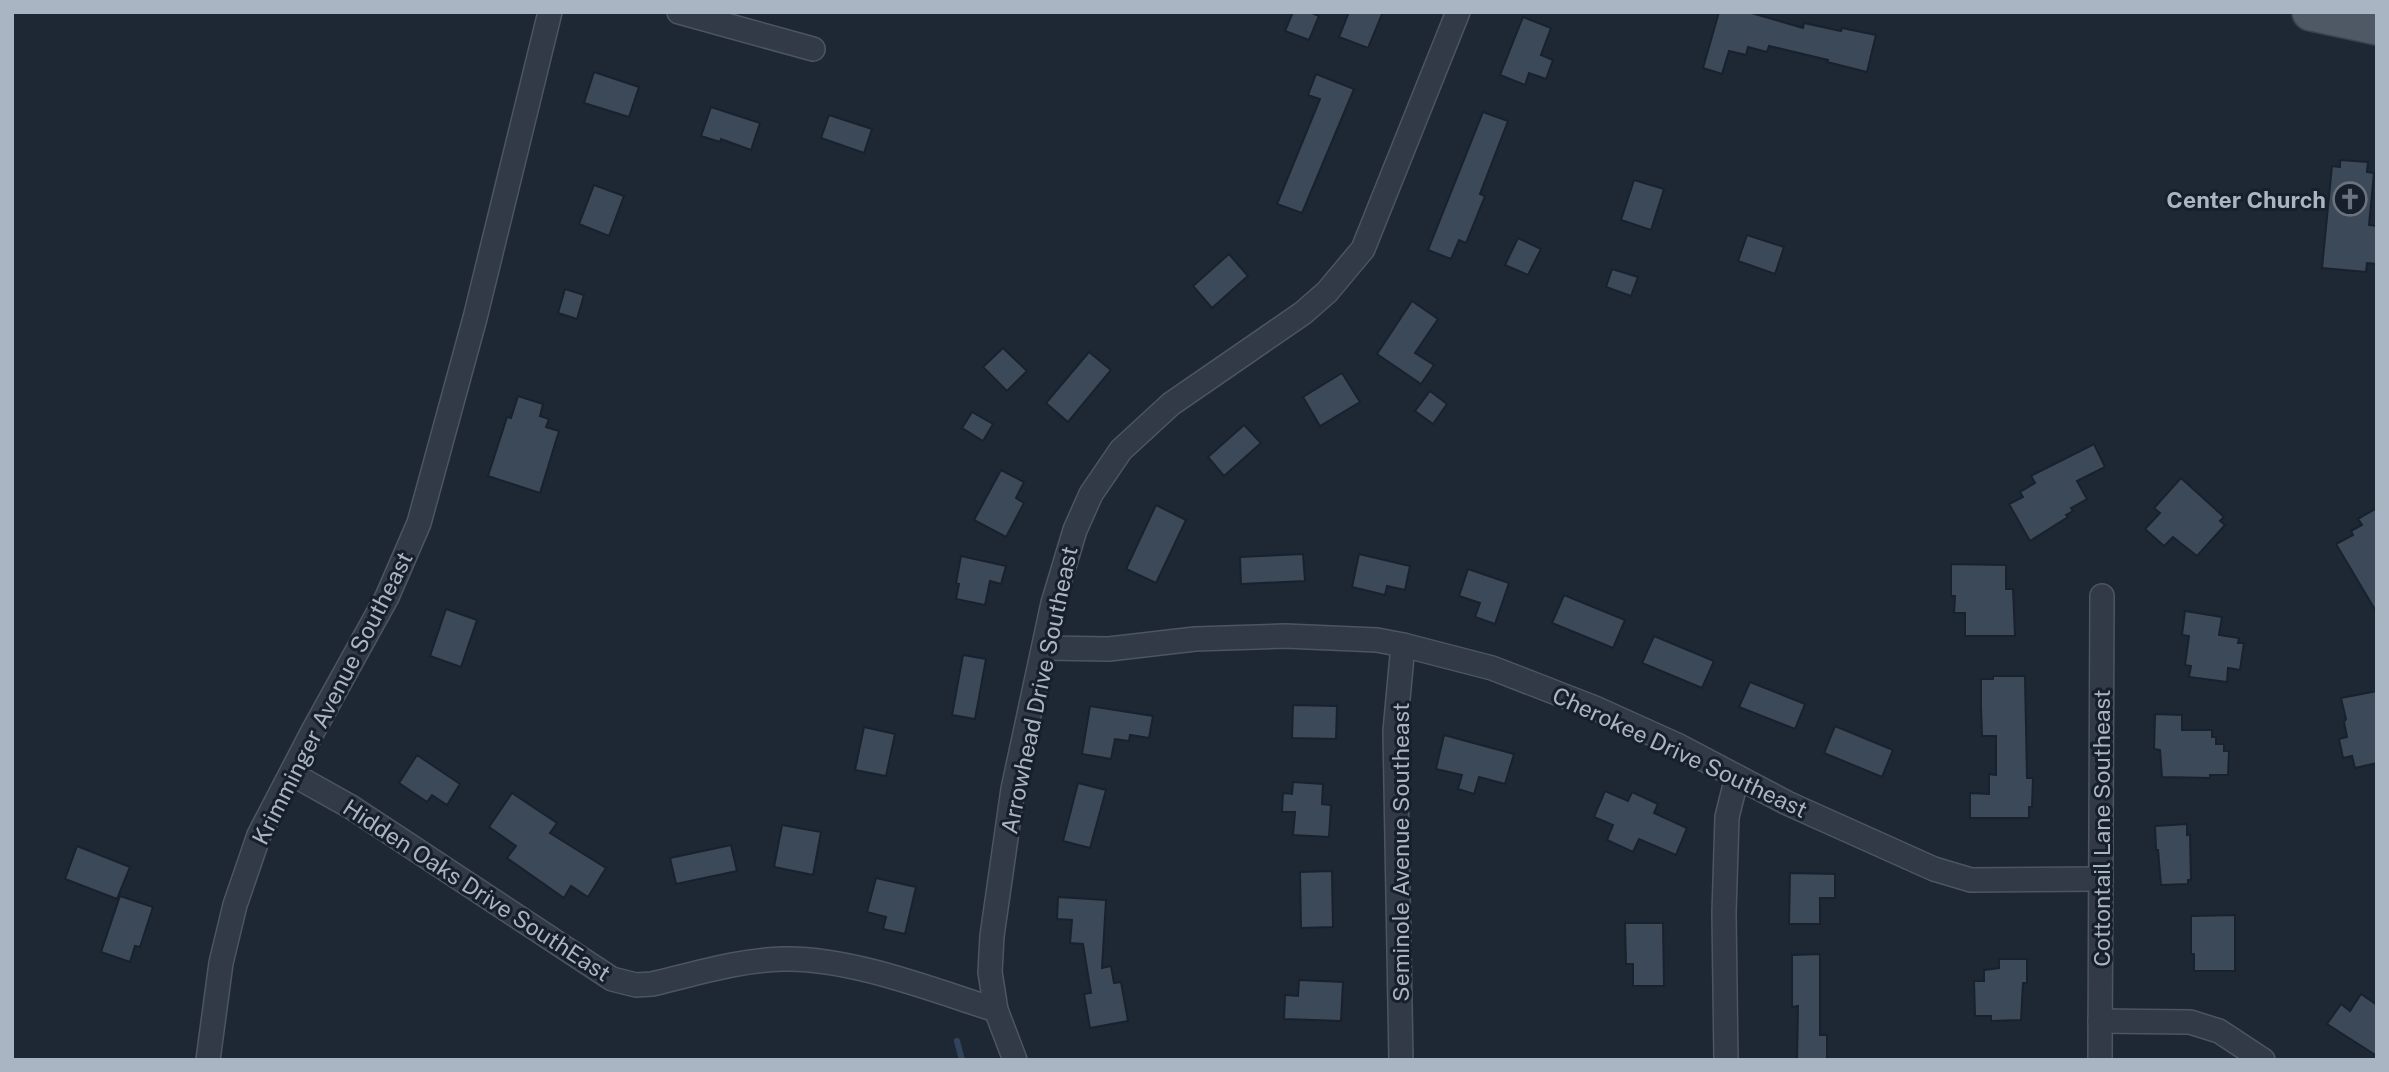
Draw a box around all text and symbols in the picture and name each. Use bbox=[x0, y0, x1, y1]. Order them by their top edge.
church icon: Center Church bbox=[2331, 180, 2369, 218]
place label: Center Church bbox=[2166, 186, 2326, 213]
street label: Arrowhead Drive Southeast bbox=[995, 544, 1083, 836]
street label: Krimminger Avenue Southeast bbox=[246, 547, 418, 849]
street label: Cherokee Drive Southeast bbox=[1548, 681, 1812, 823]
street label: Cottontail Lane Southeast bbox=[2088, 689, 2115, 967]
street label: Seminole Avenue Southeast bbox=[1387, 702, 1414, 1002]
street label: Hidden Oaks Drive SouthEast bbox=[338, 793, 616, 987]

